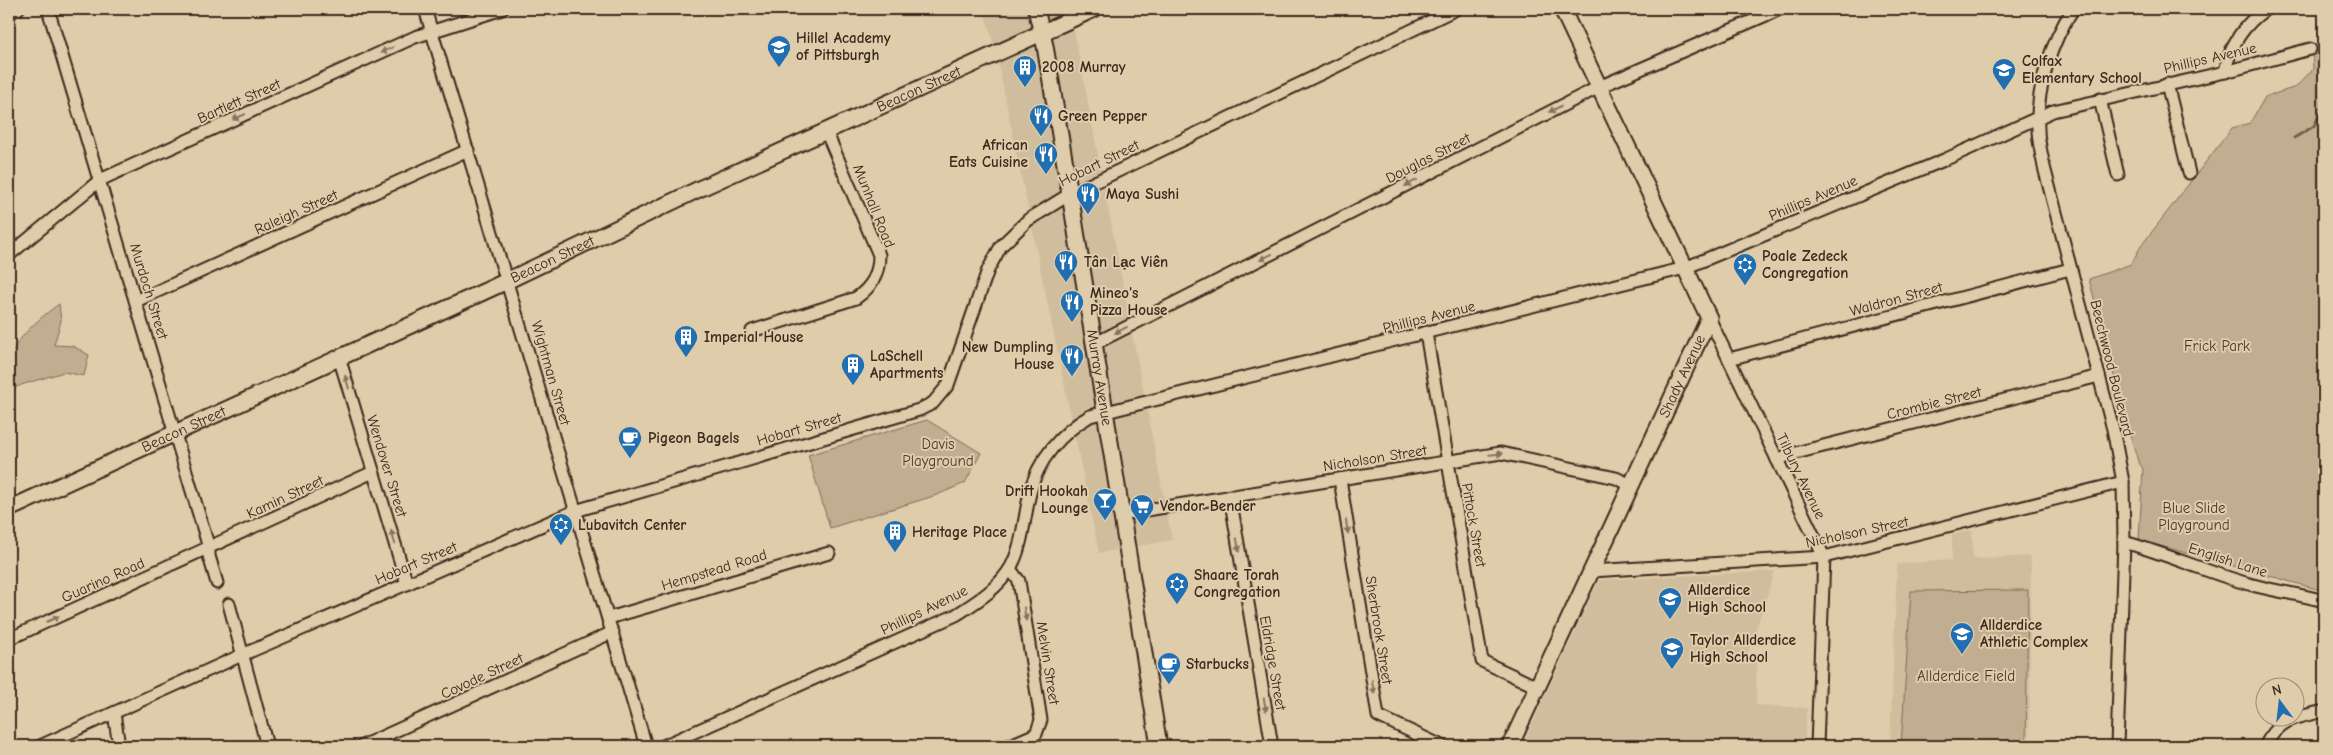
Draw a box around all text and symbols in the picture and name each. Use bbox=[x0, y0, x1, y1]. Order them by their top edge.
place label: Hillel Academy of Pittsburgh bbox=[796, 29, 891, 64]
school or university icon: Hillel Academy of Pittsburgh bbox=[766, 34, 792, 68]
street label: Phillips Avenue bbox=[2162, 38, 2259, 77]
one-way arrow bbox=[380, 47, 394, 55]
place label: Colfax Elementary School bbox=[2022, 52, 2142, 87]
building icon: 2008 Murray bbox=[1012, 54, 1038, 88]
school or university icon: Colfax Elementary School bbox=[1991, 57, 2017, 91]
place label: 2008 Murray bbox=[1042, 58, 1126, 76]
street label: Beacon Street bbox=[874, 62, 964, 116]
street label: Bartlett Street bbox=[195, 74, 284, 127]
restaurant icon: Green Pepper bbox=[1028, 103, 1054, 137]
one-way arrow bbox=[1548, 105, 1563, 113]
place label: Green Pepper bbox=[1058, 107, 1147, 125]
one-way arrow bbox=[232, 114, 246, 122]
street label: Douglas Street bbox=[1383, 129, 1474, 187]
street label: Hobart Street bbox=[1056, 135, 1143, 190]
place label: African Eats Cuisine bbox=[949, 136, 1028, 171]
restaurant icon: African Eats Cuisine bbox=[1033, 141, 1059, 175]
street label: Munhall Road bbox=[849, 162, 899, 250]
street label: Phillips Avenue bbox=[1766, 171, 1861, 225]
one-way arrow bbox=[1404, 179, 1418, 187]
restaurant icon: Maya Sushi bbox=[1075, 181, 1101, 215]
street label: Raleigh Street bbox=[252, 185, 341, 238]
place label: Maya Sushi bbox=[1106, 185, 1179, 203]
street label: Beacon Street bbox=[508, 231, 598, 287]
street label: Murdoch Street bbox=[126, 241, 172, 342]
place label: Poale Zedeck Congregation bbox=[1762, 247, 1848, 282]
restaurant icon: Tân Lạc Viên bbox=[1053, 249, 1079, 283]
synagogue icon: Poale Zedeck Congregation bbox=[1732, 252, 1758, 286]
place label: Tân Lạc Viên bbox=[1084, 253, 1168, 271]
one-way arrow bbox=[1259, 253, 1273, 261]
street label: Waldron Street bbox=[1848, 278, 1945, 320]
place label: Mineo's Pizza House bbox=[1090, 284, 1167, 319]
restaurant icon: Mineo's Pizza House bbox=[1059, 289, 1085, 323]
street label: Phillips Avenue bbox=[1381, 297, 1478, 337]
street label: Beechwood Boulevard bbox=[2086, 298, 2138, 438]
street label: Wightman Street bbox=[528, 319, 575, 428]
building icon: Imperial House bbox=[673, 324, 699, 358]
one-way arrow bbox=[1114, 326, 1128, 334]
place label: Imperial House bbox=[704, 328, 803, 346]
street label: Murray Avenue bbox=[1083, 328, 1116, 427]
street label: Shady Avenue bbox=[1655, 331, 1709, 420]
park label: Frick Park bbox=[2184, 337, 2251, 355]
place label: New Dumpling House bbox=[962, 338, 1054, 373]
restaurant icon: New Dumpling House bbox=[1059, 343, 1085, 377]
place label: LaSchell Apartments bbox=[870, 347, 943, 382]
building icon: LaSchell Apartments bbox=[840, 352, 866, 386]
one-way arrow bbox=[342, 374, 350, 389]
street label: Crombie Street bbox=[1885, 382, 1984, 423]
street label: Beacon Street bbox=[139, 402, 229, 456]
street label: Hobart Street bbox=[755, 408, 844, 450]
street label: Wendover Street bbox=[363, 413, 411, 520]
cafe icon: Pigeon Bagels bbox=[617, 425, 643, 459]
place label: Pigeon Bagels bbox=[648, 429, 739, 447]
street label: Tilbury Avenue bbox=[1772, 430, 1830, 522]
park label: Davis Playground bbox=[902, 435, 974, 470]
street label: Nicholson Street bbox=[1322, 441, 1429, 475]
one-way arrow bbox=[1488, 450, 1504, 458]
street label: Kamin Street bbox=[244, 471, 327, 523]
place label: Drift Hookah Lounge bbox=[1005, 482, 1088, 517]
street label: Pittock Street bbox=[1458, 482, 1490, 569]
bar icon: Drift Hookah Lounge bbox=[1092, 487, 1118, 521]
supermarket icon: Vendor Bender bbox=[1129, 493, 1155, 527]
place label: Vendor Bender bbox=[1160, 497, 1256, 515]
park label: Blue Slide Playground bbox=[2158, 499, 2230, 534]
synagogue icon: Lubavitch Center bbox=[548, 512, 574, 546]
street label: Nicholson Street bbox=[1804, 512, 1911, 552]
place label: Lubavitch Center bbox=[578, 516, 686, 534]
building icon: Heritage Place bbox=[882, 519, 908, 553]
one-way arrow bbox=[1344, 519, 1352, 535]
place label: Heritage Place bbox=[912, 523, 1007, 541]
one-way arrow bbox=[388, 530, 396, 545]
street label: Hobart Street bbox=[372, 537, 460, 588]
one-way arrow bbox=[1234, 537, 1242, 553]
street label: English Lane bbox=[2186, 539, 2270, 581]
street label: Hempstead Road bbox=[659, 545, 769, 595]
street label: Guarino Road bbox=[59, 554, 147, 606]
place label: Shaare Torah Congregation bbox=[1194, 566, 1280, 601]
synagogue icon: Shaare Torah Congregation bbox=[1164, 571, 1190, 605]
street label: Sherbrook Street bbox=[1362, 575, 1397, 686]
street label: Phillips Avenue bbox=[878, 581, 971, 639]
place label: Allderdice High School bbox=[1688, 581, 1766, 616]
school or university icon: Allderdice High School bbox=[1657, 586, 1683, 620]
one-way arrow bbox=[1021, 606, 1029, 622]
street label: Eldridge Street bbox=[1256, 614, 1290, 712]
one-way arrow bbox=[46, 615, 60, 623]
place label: Allderdice Athletic Complex bbox=[1980, 616, 2088, 651]
street label: Melvin Street bbox=[1033, 620, 1064, 707]
school or university icon: Allderdice Athletic Complex bbox=[1949, 621, 1975, 655]
place label: Taylor Allderdice High School bbox=[1690, 631, 1796, 666]
school or university icon: Taylor Allderdice High School bbox=[1659, 636, 1685, 670]
street label: Covode Street bbox=[438, 649, 527, 703]
cafe icon: Starbucks bbox=[1156, 651, 1182, 685]
place label: Starbucks bbox=[1186, 655, 1249, 673]
park label: Allderdice Field bbox=[1917, 667, 2015, 685]
north arrow bbox=[2256, 678, 2306, 728]
one-way arrow bbox=[1369, 680, 1377, 696]
text: N bbox=[2270, 681, 2283, 699]
one-way arrow bbox=[1261, 697, 1269, 713]

